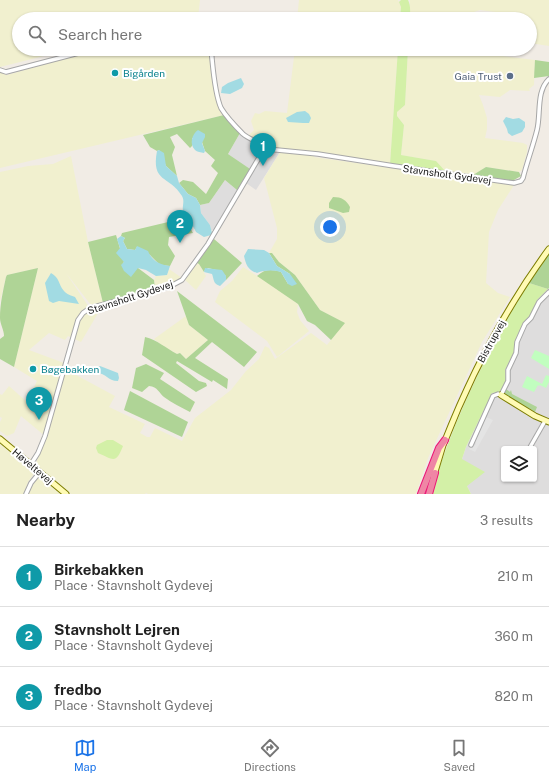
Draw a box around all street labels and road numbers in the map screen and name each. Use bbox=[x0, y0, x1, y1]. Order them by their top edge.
street label: Stavnsholt Gydevej bbox=[402, 162, 492, 186]
street label: Stavnsholt Gydevej bbox=[86, 277, 174, 317]
street label: Bistrupvej bbox=[474, 318, 508, 364]
street label: Høveltevej bbox=[10, 446, 56, 486]

